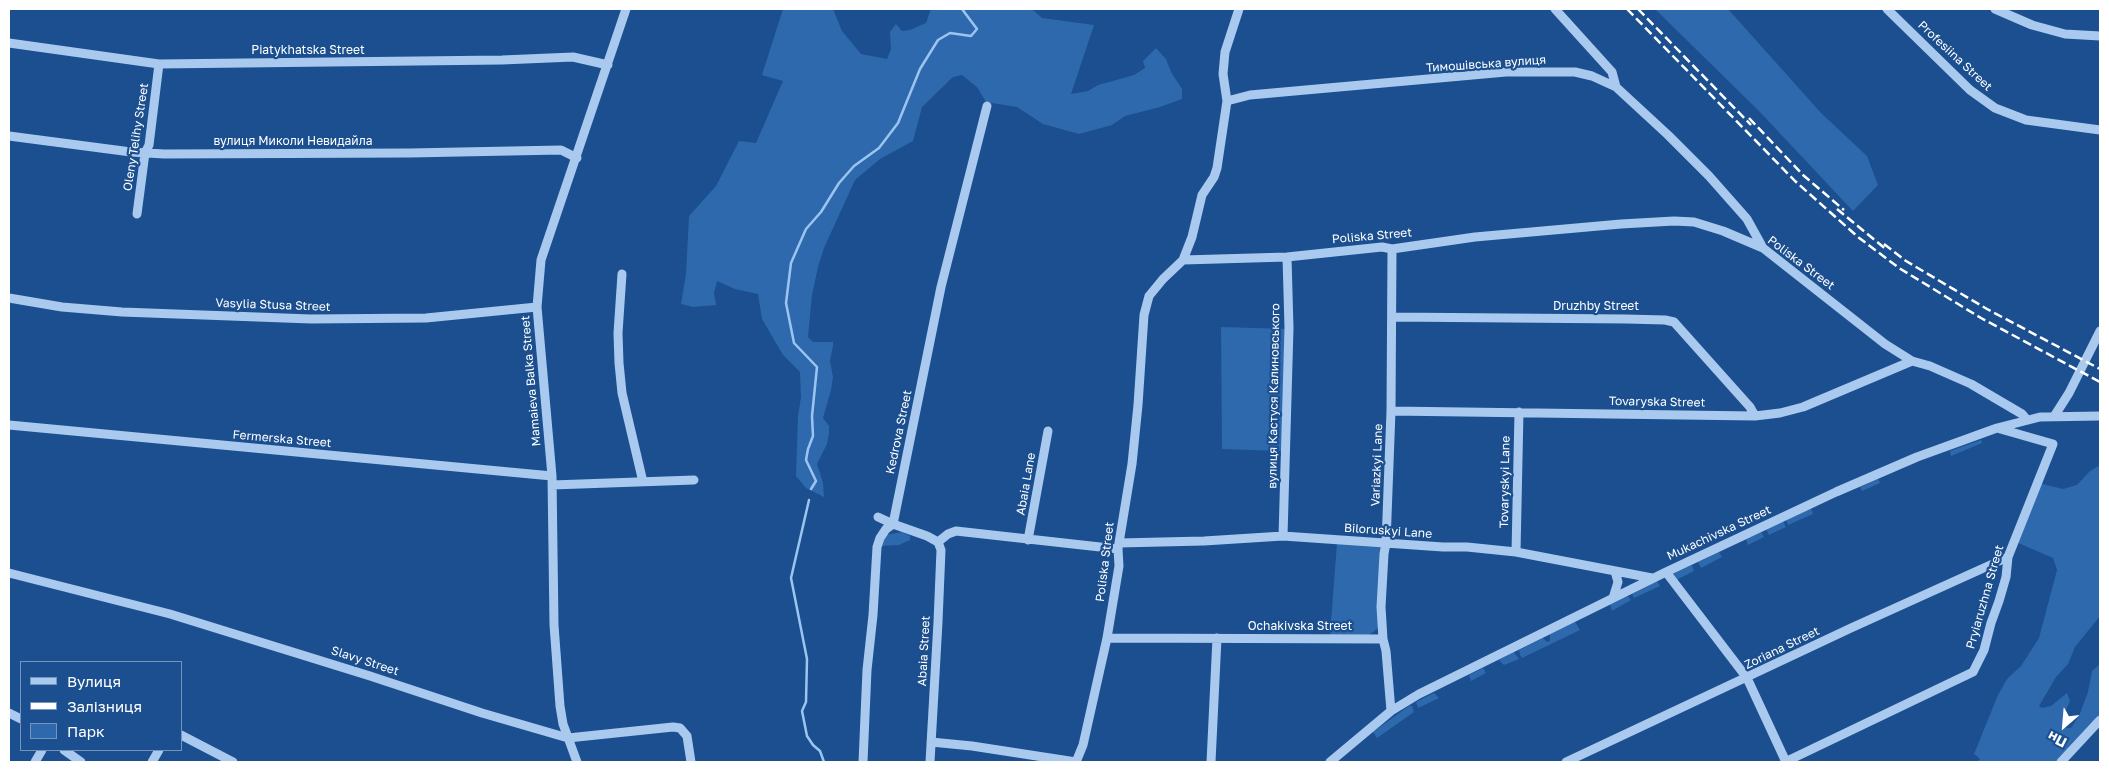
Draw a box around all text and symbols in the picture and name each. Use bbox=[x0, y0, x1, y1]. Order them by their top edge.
street label: Profesiina Street bbox=[1915, 18, 1995, 94]
street label: Piatykhatska Street bbox=[251, 43, 365, 57]
street label: Тимошівська вулиця bbox=[1425, 53, 1547, 75]
street label: Oleny Telihy Street bbox=[120, 82, 152, 192]
street label: вулиця Миколи Невидайла bbox=[214, 134, 372, 148]
street label: Poliska Street bbox=[1331, 225, 1413, 247]
street label: Poliska Street bbox=[1765, 233, 1837, 293]
street label: Vasylia Stusa Street bbox=[215, 296, 331, 314]
street label: Druzhby Street bbox=[1553, 299, 1639, 313]
street label: вулиця Кастуся Калиновського bbox=[1265, 303, 1283, 489]
street label: Mamaieva Balka Street bbox=[518, 315, 544, 447]
street label: Kedrova Street bbox=[883, 389, 915, 475]
street label: Tovaryska Street bbox=[1609, 394, 1705, 410]
street label: Variazkyi Lane bbox=[1368, 423, 1386, 507]
street label: Fermerska Street bbox=[232, 428, 332, 450]
street label: Tovaryskyi Lane bbox=[1497, 436, 1513, 528]
street label: Abaia Lane bbox=[1013, 452, 1039, 516]
street label: Mukachivska Street bbox=[1665, 503, 1773, 563]
street label: Poliska Street bbox=[1093, 521, 1117, 603]
street label: Biloruskyi Lane bbox=[1343, 521, 1433, 541]
street label: Pryiaruzhna Street bbox=[1963, 543, 2007, 651]
street label: Abaia Street bbox=[915, 615, 933, 687]
street label: Ochakivska Street bbox=[1248, 619, 1352, 633]
street label: Zoriana Street bbox=[1742, 624, 1822, 672]
street label: Slavy Street bbox=[329, 643, 401, 679]
legend bbox=[20, 661, 182, 751]
text: Вулиця bbox=[67, 672, 121, 690]
text: Залізниця bbox=[67, 697, 142, 715]
north arrow bbox=[2039, 701, 2089, 751]
text: Парк bbox=[67, 722, 105, 740]
text: Пн bbox=[2045, 728, 2069, 752]

